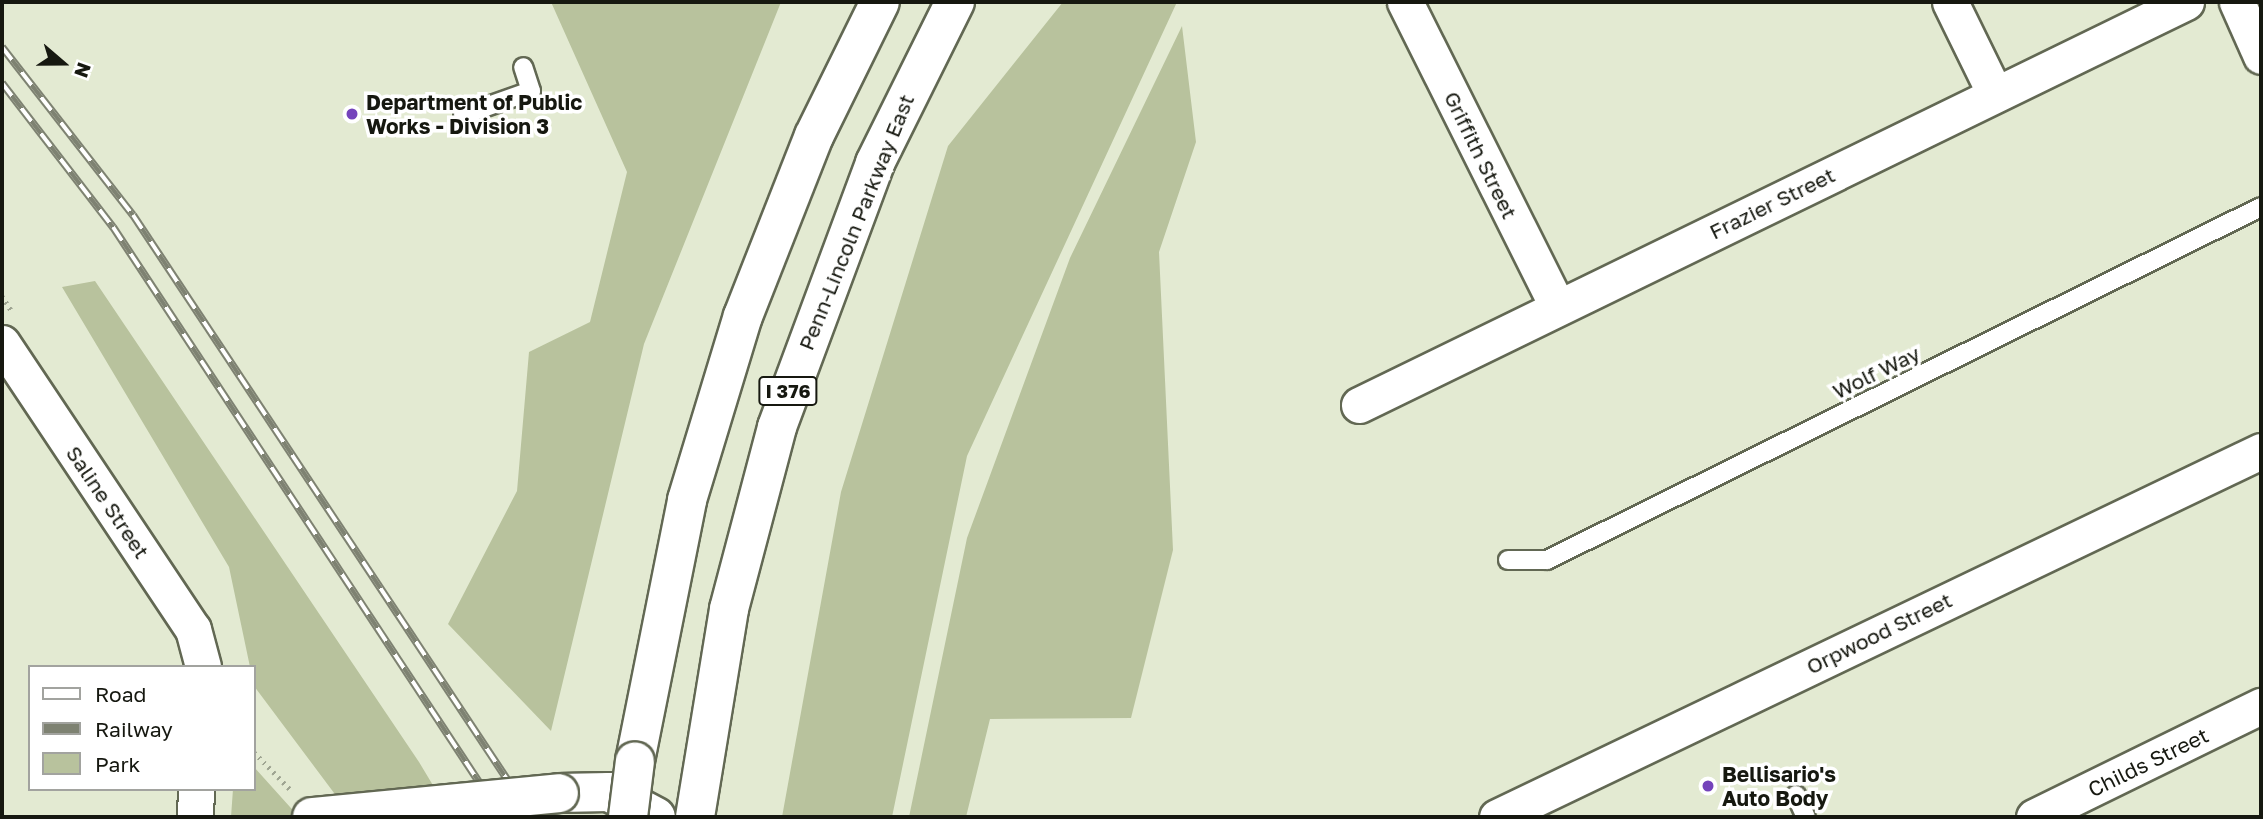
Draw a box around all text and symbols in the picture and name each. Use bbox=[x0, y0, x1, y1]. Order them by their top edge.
north arrow bbox=[28, 28, 98, 98]
text: N bbox=[70, 60, 96, 81]
street label: Griffith Street bbox=[1439, 87, 1523, 223]
place label: Department of Public Works - Division 3 bbox=[366, 89, 582, 139]
street label: Penn-Lincoln Parkway East bbox=[793, 90, 919, 354]
marker: Department of Public Works - Division 3 bbox=[344, 106, 360, 122]
street label: Frazier Street bbox=[1705, 162, 1839, 244]
street label: Wolf Way bbox=[1828, 340, 1924, 404]
road number: I 376 bbox=[758, 376, 818, 406]
street label: Saline Street bbox=[61, 441, 155, 563]
street label: Orpwood Street bbox=[1802, 587, 1956, 679]
legend bbox=[28, 665, 256, 791]
text: Road bbox=[95, 681, 146, 707]
text: Railway bbox=[95, 716, 173, 742]
street label: Childs Street bbox=[2084, 722, 2212, 802]
text: Park bbox=[95, 751, 140, 777]
place label: Bellisario's Auto Body bbox=[1722, 761, 1836, 811]
marker: Bellisario's Auto Body bbox=[1700, 778, 1716, 794]

